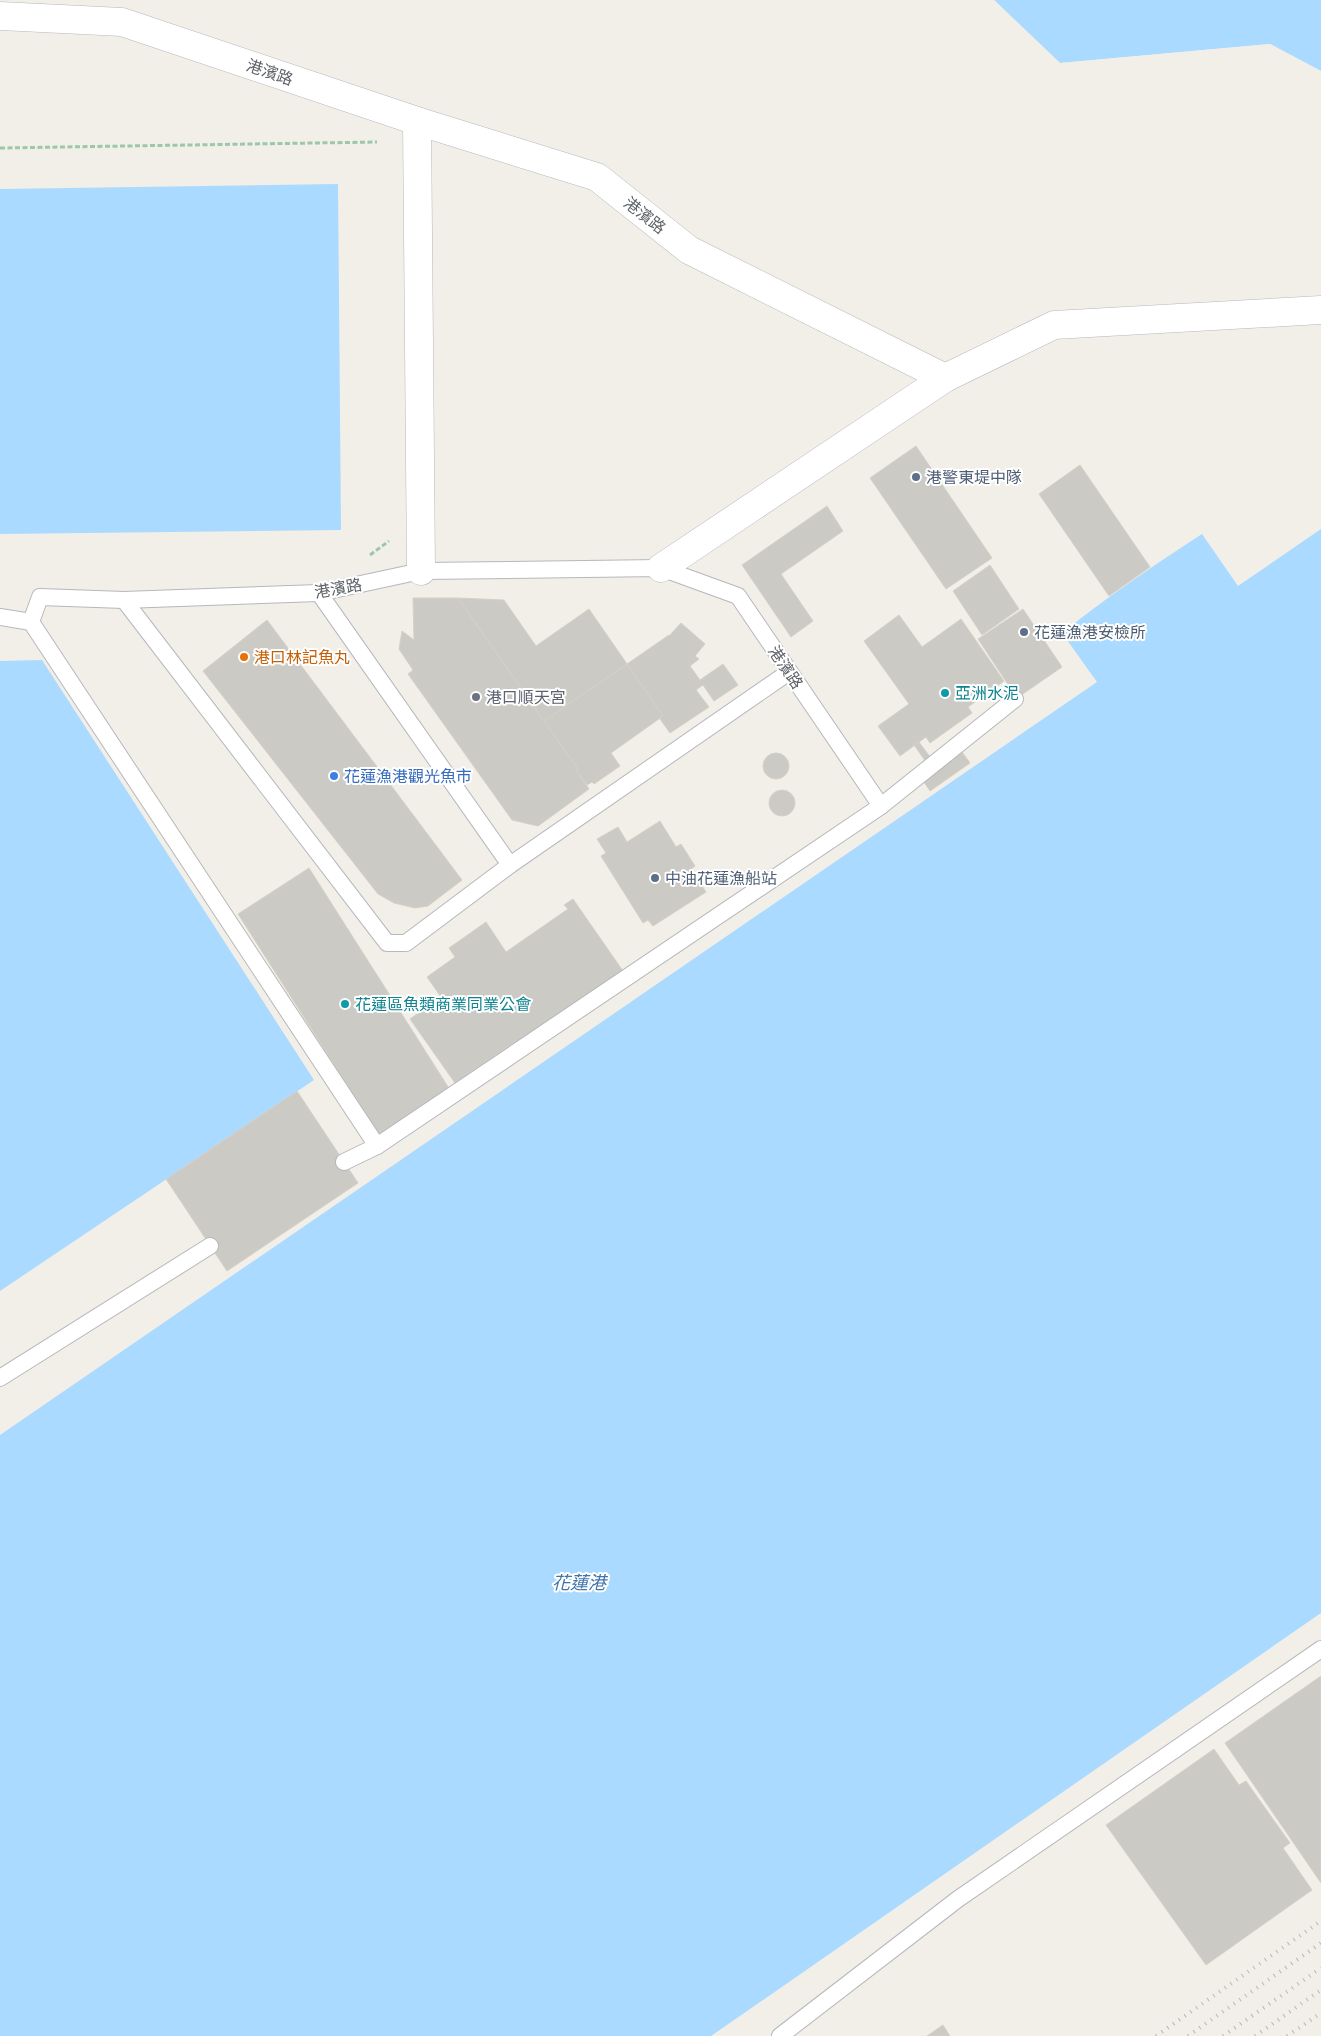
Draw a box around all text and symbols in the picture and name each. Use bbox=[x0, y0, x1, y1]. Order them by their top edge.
street label: 港濱路 bbox=[244, 54, 296, 90]
street label: 港濱路 bbox=[619, 192, 671, 238]
place label: 港警東堤中隊 bbox=[926, 466, 1022, 488]
marker: 港警東堤中隊 bbox=[910, 471, 922, 483]
street label: 港濱路 bbox=[312, 573, 364, 603]
place label: 花蓮漁港安檢所 bbox=[1034, 621, 1146, 643]
marker: 花蓮漁港安檢所 bbox=[1018, 626, 1030, 638]
street label: 港濱路 bbox=[763, 641, 809, 693]
place label: 港口林記魚丸 bbox=[254, 646, 350, 668]
marker: 港口林記魚丸 bbox=[238, 651, 250, 663]
place label: 亞洲水泥 bbox=[955, 682, 1019, 704]
place label: 港口順天宮 bbox=[486, 686, 566, 708]
marker: 亞洲水泥 bbox=[939, 687, 951, 699]
marker: 港口順天宮 bbox=[470, 691, 482, 703]
place label: 花蓮漁港觀光魚市 bbox=[344, 765, 472, 787]
marker: 花蓮漁港觀光魚市 bbox=[328, 770, 340, 782]
place label: 中油花蓮漁船站 bbox=[665, 867, 777, 889]
marker: 中油花蓮漁船站 bbox=[649, 872, 661, 884]
place label: 花蓮區魚類商業同業公會 bbox=[355, 993, 531, 1015]
marker: 花蓮區魚類商業同業公會 bbox=[339, 998, 351, 1010]
water label: 花蓮港 bbox=[552, 1570, 609, 1594]

